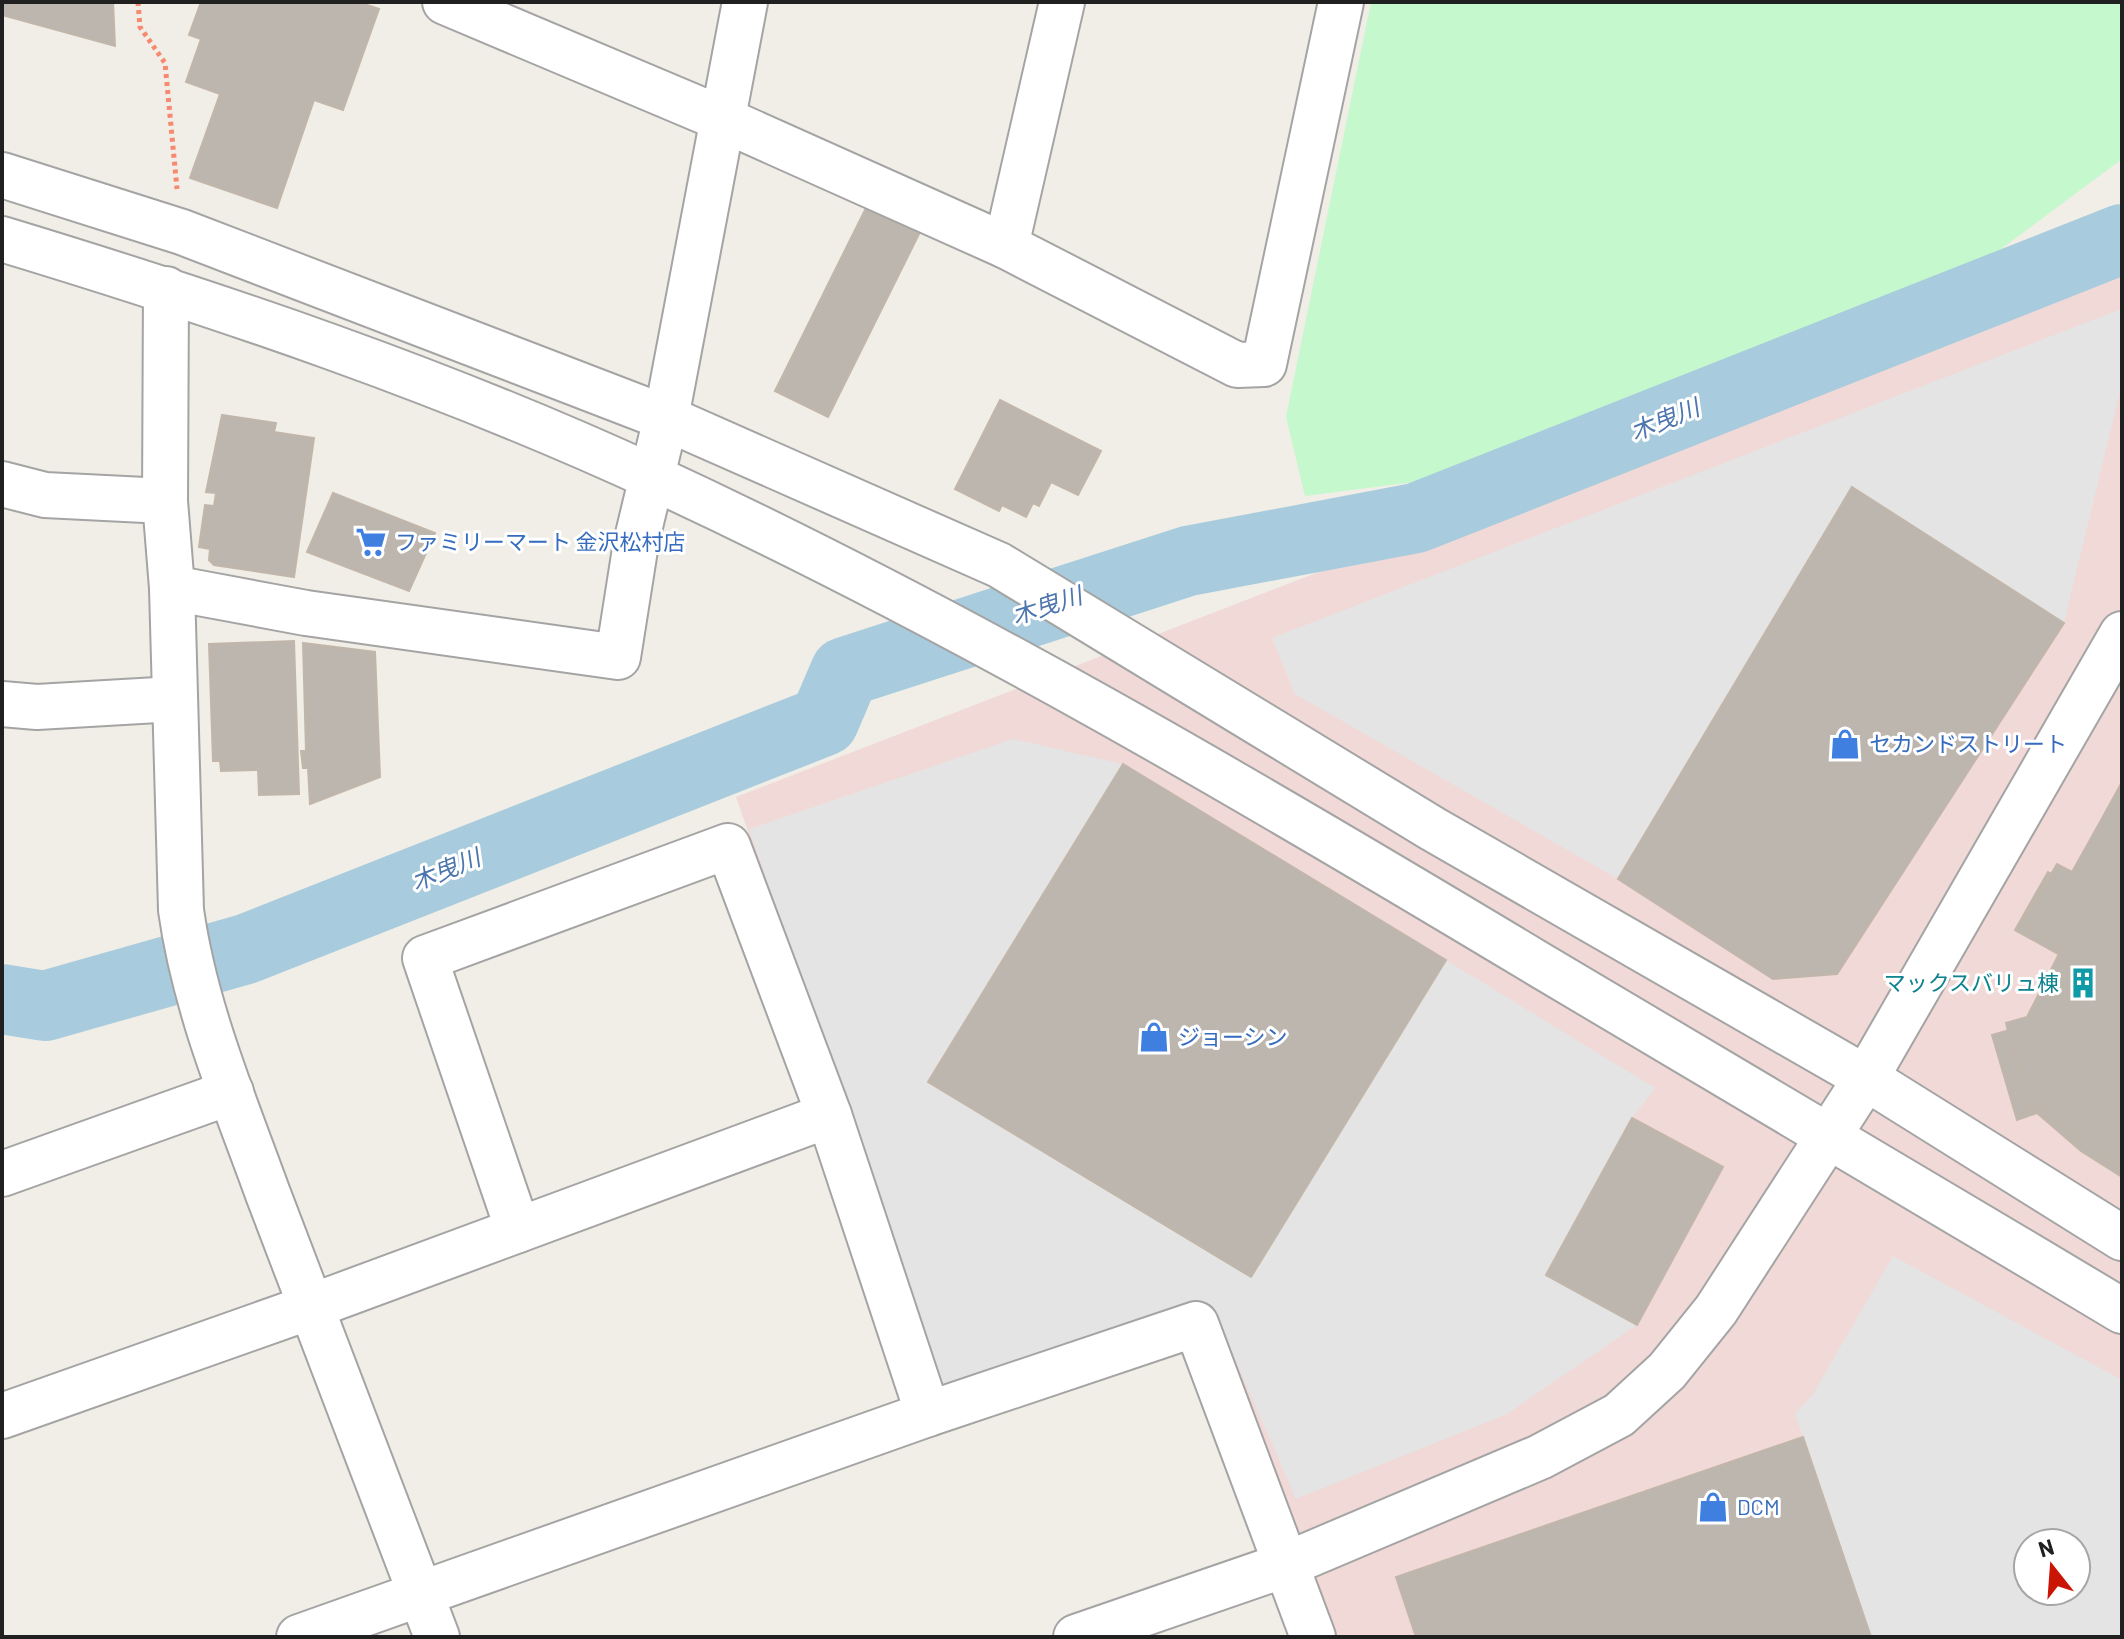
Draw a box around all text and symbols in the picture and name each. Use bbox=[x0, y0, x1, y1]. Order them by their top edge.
water label: 木曳川 bbox=[1626, 391, 1706, 446]
supermarket icon: ファミリーマート 金沢松村店 bbox=[354, 525, 388, 559]
place label: ファミリーマート 金沢松村店 bbox=[395, 528, 685, 554]
water label: 木曳川 bbox=[1008, 579, 1088, 629]
shop icon: セカンドストリート bbox=[1828, 727, 1862, 761]
place label: セカンドストリート bbox=[1869, 730, 2067, 756]
water label: 木曳川 bbox=[407, 841, 487, 896]
building icon: マックスバリュ棟 bbox=[2066, 966, 2100, 1000]
place label: マックスバリュ棟 bbox=[1884, 969, 2059, 995]
shop icon: ジョーシン bbox=[1137, 1020, 1171, 1054]
place label: ジョーシン bbox=[1178, 1023, 1288, 1049]
shop icon: DCM bbox=[1696, 1490, 1730, 1524]
place label: DCM bbox=[1737, 1493, 1780, 1519]
north arrow bbox=[2012, 1527, 2092, 1607]
text: N bbox=[2035, 1532, 2057, 1561]

